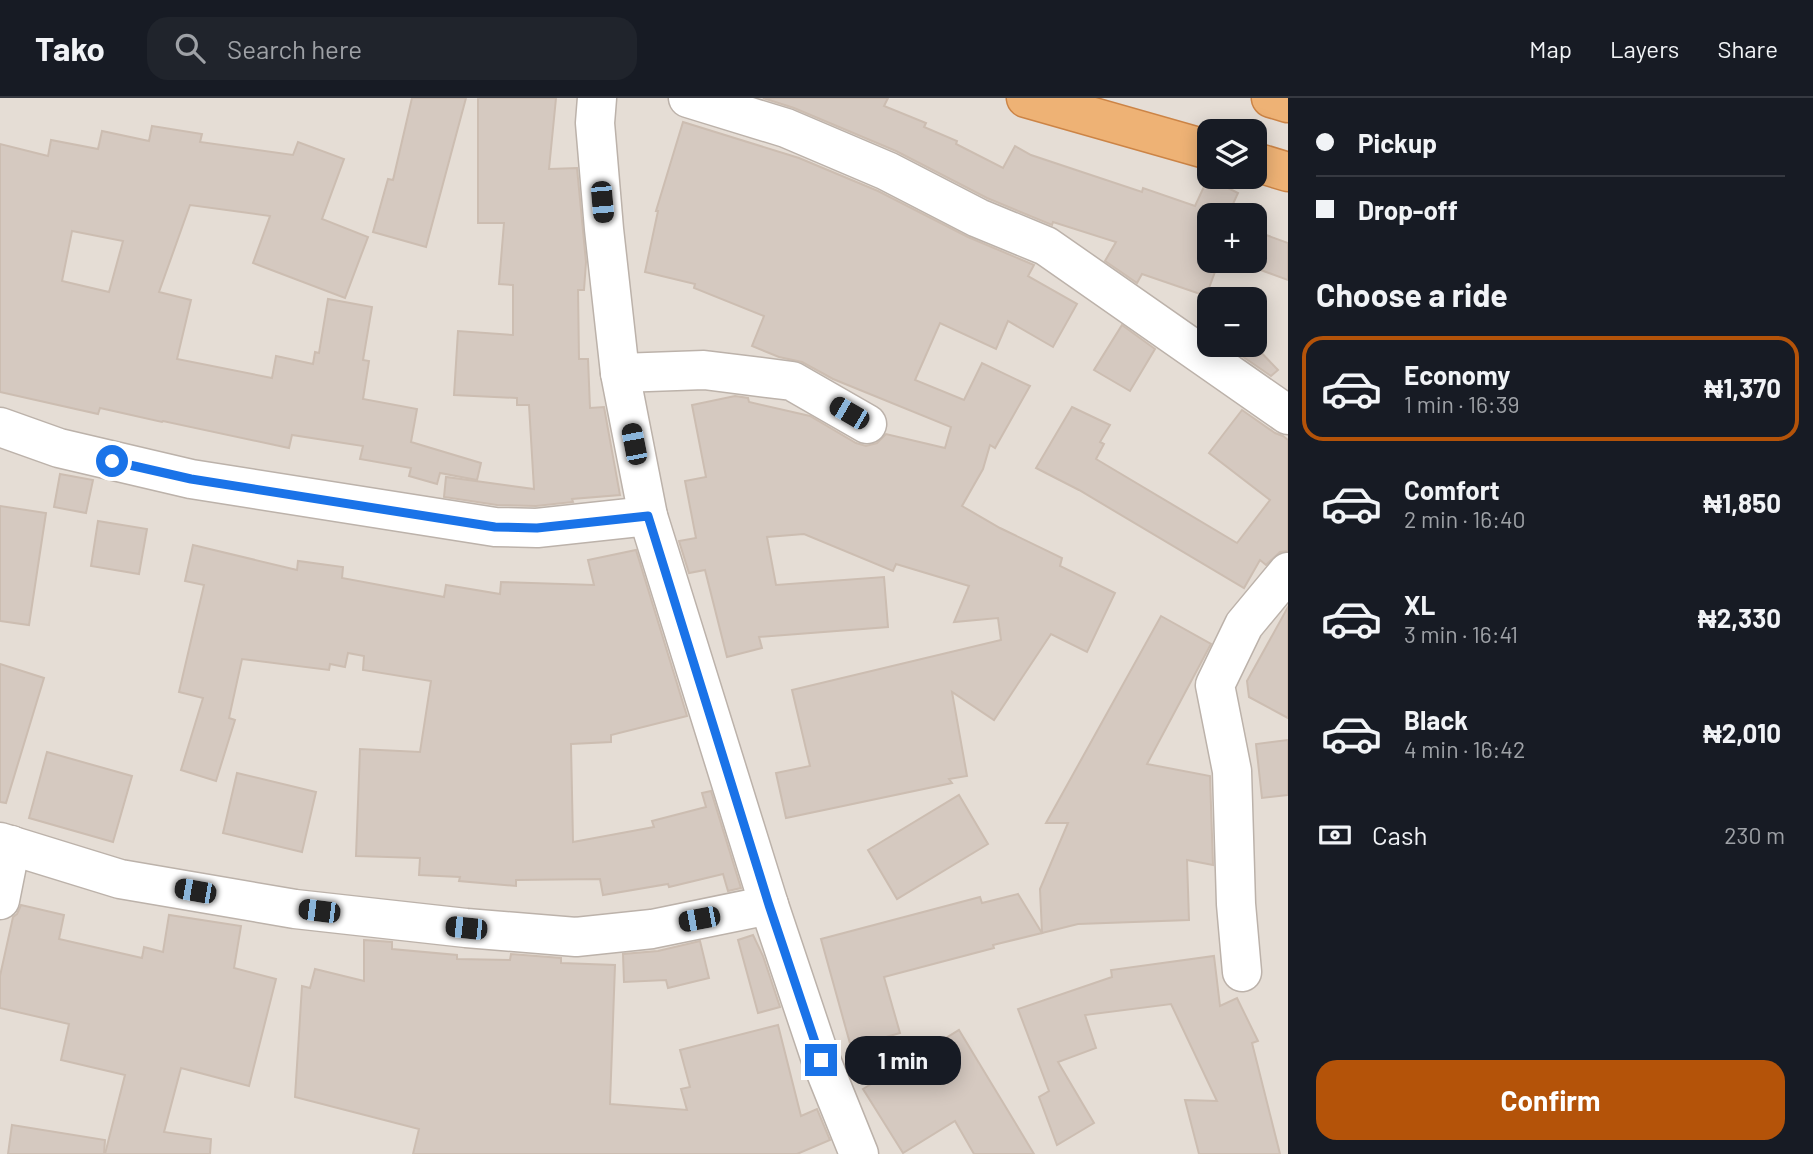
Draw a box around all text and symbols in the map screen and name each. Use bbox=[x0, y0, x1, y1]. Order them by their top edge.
search box bbox=[147, 17, 637, 80]
text: Tako bbox=[35, 28, 105, 68]
icon: search bbox=[171, 29, 209, 67]
text: Search here bbox=[227, 33, 362, 64]
text: Map bbox=[1529, 34, 1572, 63]
text: Layers bbox=[1610, 34, 1679, 63]
text: Share bbox=[1717, 34, 1778, 63]
map controls bbox=[1197, 119, 1267, 357]
button: layers bbox=[1197, 119, 1267, 189]
text: Pickup bbox=[1358, 127, 1437, 158]
car bbox=[590, 180, 615, 224]
text: Drop-off bbox=[1358, 194, 1458, 225]
button: + bbox=[1197, 203, 1267, 273]
text: Choose a ride bbox=[1316, 275, 1508, 313]
button: − bbox=[1197, 287, 1267, 357]
icon: car bbox=[1320, 357, 1383, 420]
text: Economy bbox=[1404, 359, 1510, 390]
text: ₦1,370 bbox=[1704, 372, 1781, 403]
text: 1 min · 16:39 bbox=[1404, 390, 1519, 418]
car bbox=[826, 393, 873, 433]
car bbox=[620, 421, 649, 467]
route start bbox=[96, 445, 128, 477]
icon: car bbox=[1320, 472, 1383, 535]
text: Comfort bbox=[1404, 474, 1500, 505]
text: ₦1,850 bbox=[1703, 487, 1781, 518]
text: 2 min · 16:40 bbox=[1404, 505, 1526, 533]
icon: car bbox=[1320, 587, 1383, 650]
text: XL bbox=[1404, 589, 1435, 620]
text: ₦2,330 bbox=[1698, 602, 1781, 633]
text: 3 min · 16:41 bbox=[1404, 620, 1518, 648]
icon: car bbox=[1320, 702, 1383, 765]
text: Black bbox=[1404, 704, 1468, 735]
text: ₦2,010 bbox=[1703, 717, 1781, 748]
text: 4 min · 16:42 bbox=[1404, 735, 1525, 763]
icon: cash bbox=[1316, 816, 1354, 854]
text: Cash bbox=[1372, 819, 1427, 850]
text: 230 m bbox=[1724, 821, 1785, 849]
car bbox=[173, 877, 218, 905]
car bbox=[297, 898, 342, 924]
car bbox=[677, 905, 722, 933]
car bbox=[445, 915, 488, 941]
callout: 1 min bbox=[846, 1035, 961, 1084]
route end bbox=[805, 1044, 837, 1076]
text: 1 min bbox=[878, 1046, 928, 1074]
button: Confirm bbox=[1316, 1060, 1785, 1140]

